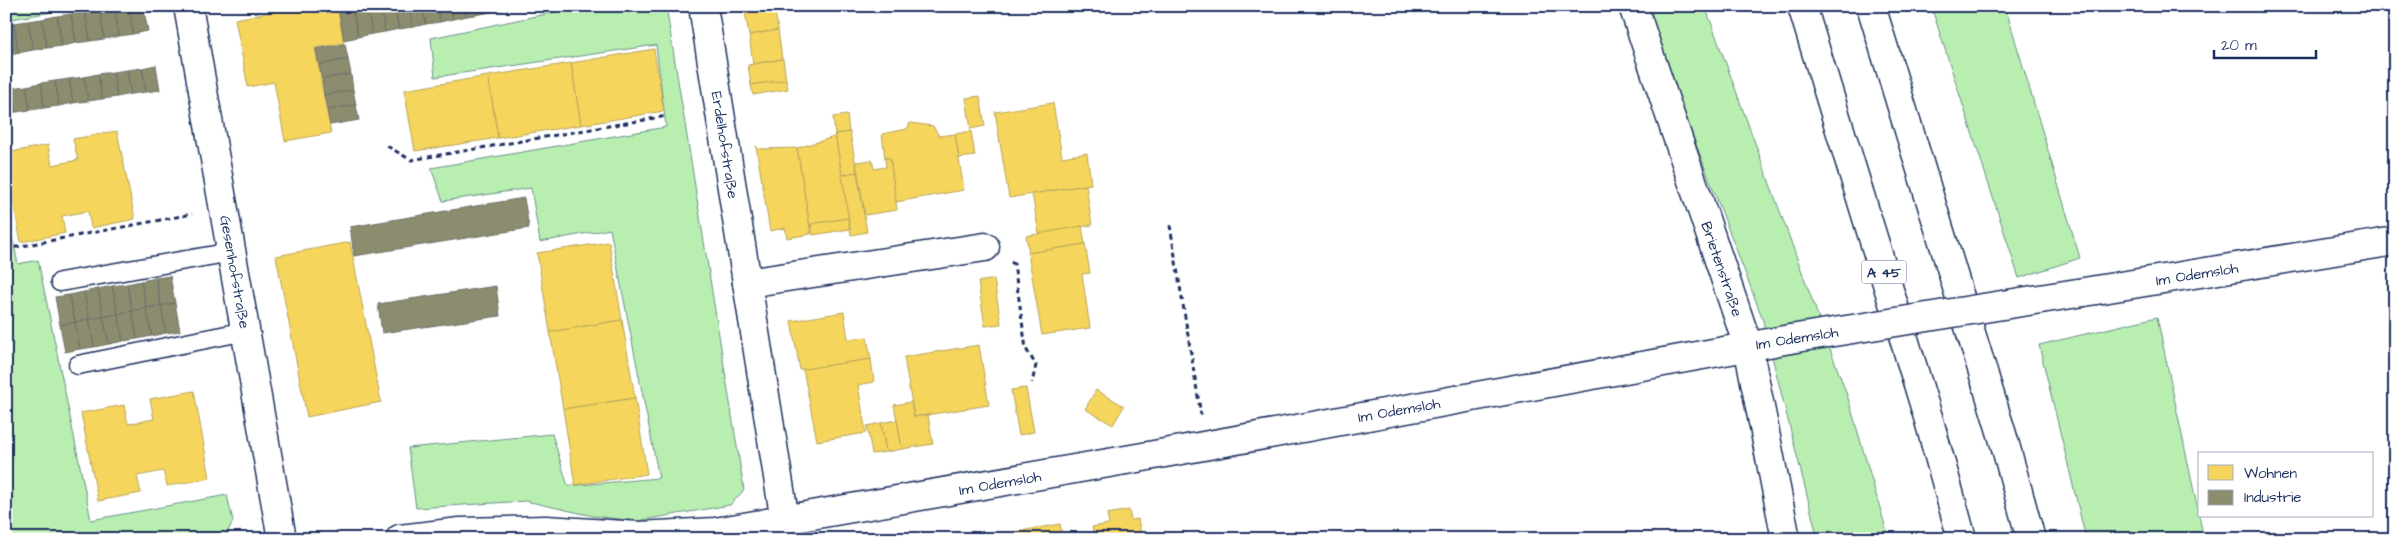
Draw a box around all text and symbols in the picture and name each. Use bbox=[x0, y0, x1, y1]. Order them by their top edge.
scale bar bbox=[2214, 28, 2316, 60]
text: 20 m bbox=[2221, 35, 2257, 56]
street label: Erdelhofstraße bbox=[706, 90, 743, 200]
street label: Gesenhofstraße bbox=[214, 214, 255, 330]
street label: Brietenstraße bbox=[1695, 219, 1748, 320]
street label: Im Odemsloh bbox=[2154, 258, 2240, 291]
road number: A 45 bbox=[1862, 260, 1906, 284]
street label: Im Odemsloh bbox=[1754, 322, 1840, 355]
street label: Im Odemsloh bbox=[1356, 393, 1442, 428]
legend bbox=[2198, 452, 2374, 518]
text: Wohnen bbox=[2244, 463, 2298, 484]
street label: Im Odemsloh bbox=[957, 466, 1043, 501]
text: Industrie bbox=[2244, 487, 2301, 508]

